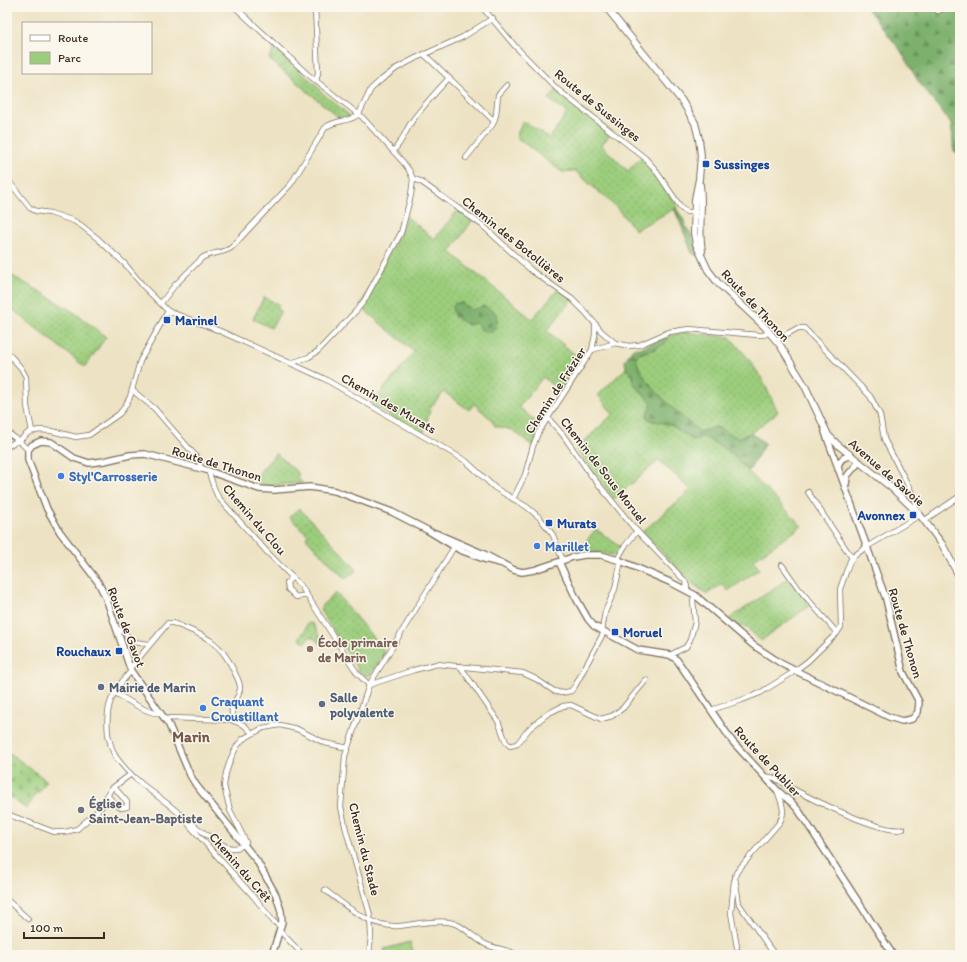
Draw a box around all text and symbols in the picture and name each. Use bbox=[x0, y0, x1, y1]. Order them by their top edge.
legend bbox=[22, 22, 152, 74]
text: Route bbox=[58, 31, 88, 45]
text: Parc bbox=[58, 51, 81, 65]
street label: Route de Sussinges bbox=[552, 66, 644, 145]
place label: Sussinges bbox=[714, 157, 770, 173]
marker: Sussinges bbox=[701, 159, 711, 169]
street label: Chemin des Botollières bbox=[459, 193, 568, 286]
street label: Route de Thonon bbox=[718, 266, 793, 345]
place label: Marinel bbox=[175, 313, 218, 328]
marker: Marinel bbox=[162, 315, 172, 325]
street label: Chemin de Frézier bbox=[522, 343, 590, 436]
street label: Chemin des Murats bbox=[338, 370, 439, 437]
street label: Chemin de Sous Moruel bbox=[557, 414, 650, 527]
street label: Avenue de Savoie bbox=[846, 435, 928, 509]
street label: Route de Thonon bbox=[170, 443, 264, 484]
place label: Styl'Carrosserie bbox=[69, 469, 158, 485]
marker: Styl'Carrosserie bbox=[56, 471, 66, 481]
street label: Chemin du Clou bbox=[220, 481, 289, 558]
place label: Avonnex bbox=[856, 508, 906, 523]
marker: Avonnex bbox=[908, 510, 918, 520]
place label: Murats bbox=[557, 516, 597, 531]
marker: Murats bbox=[544, 518, 554, 528]
place label: Marillet bbox=[545, 539, 589, 554]
marker: Marillet bbox=[532, 541, 542, 551]
street label: Route de Gavot bbox=[104, 585, 149, 669]
street label: Route de Thonon bbox=[885, 586, 926, 680]
place label: Moruel bbox=[623, 625, 662, 640]
marker: Moruel bbox=[610, 627, 620, 637]
place label: École primaire de Marin bbox=[318, 634, 398, 665]
place label: Rouchaux bbox=[56, 644, 112, 659]
marker: École primaire de Marin bbox=[305, 644, 315, 654]
marker: Rouchaux bbox=[114, 646, 124, 656]
place label: Mairie de Marin bbox=[109, 680, 196, 695]
marker: Mairie de Marin bbox=[96, 682, 106, 692]
place label: Salle polyvalente bbox=[329, 690, 394, 721]
place label: Craquant Croustillant bbox=[211, 694, 279, 724]
marker: Salle polyvalente bbox=[317, 699, 327, 709]
marker: Craquant Croustillant bbox=[198, 703, 208, 713]
street label: Route de Publier bbox=[731, 723, 804, 800]
district label: Marin bbox=[172, 728, 211, 746]
place label: Église Saint-Jean-Baptiste bbox=[89, 795, 202, 827]
street label: Chemin du Stade bbox=[346, 801, 383, 897]
marker: Église Saint-Jean-Baptiste bbox=[76, 805, 86, 815]
street label: Chemin du Crêt bbox=[206, 829, 275, 905]
scale bar bbox=[24, 914, 104, 940]
text: 100 m bbox=[30, 921, 63, 935]

